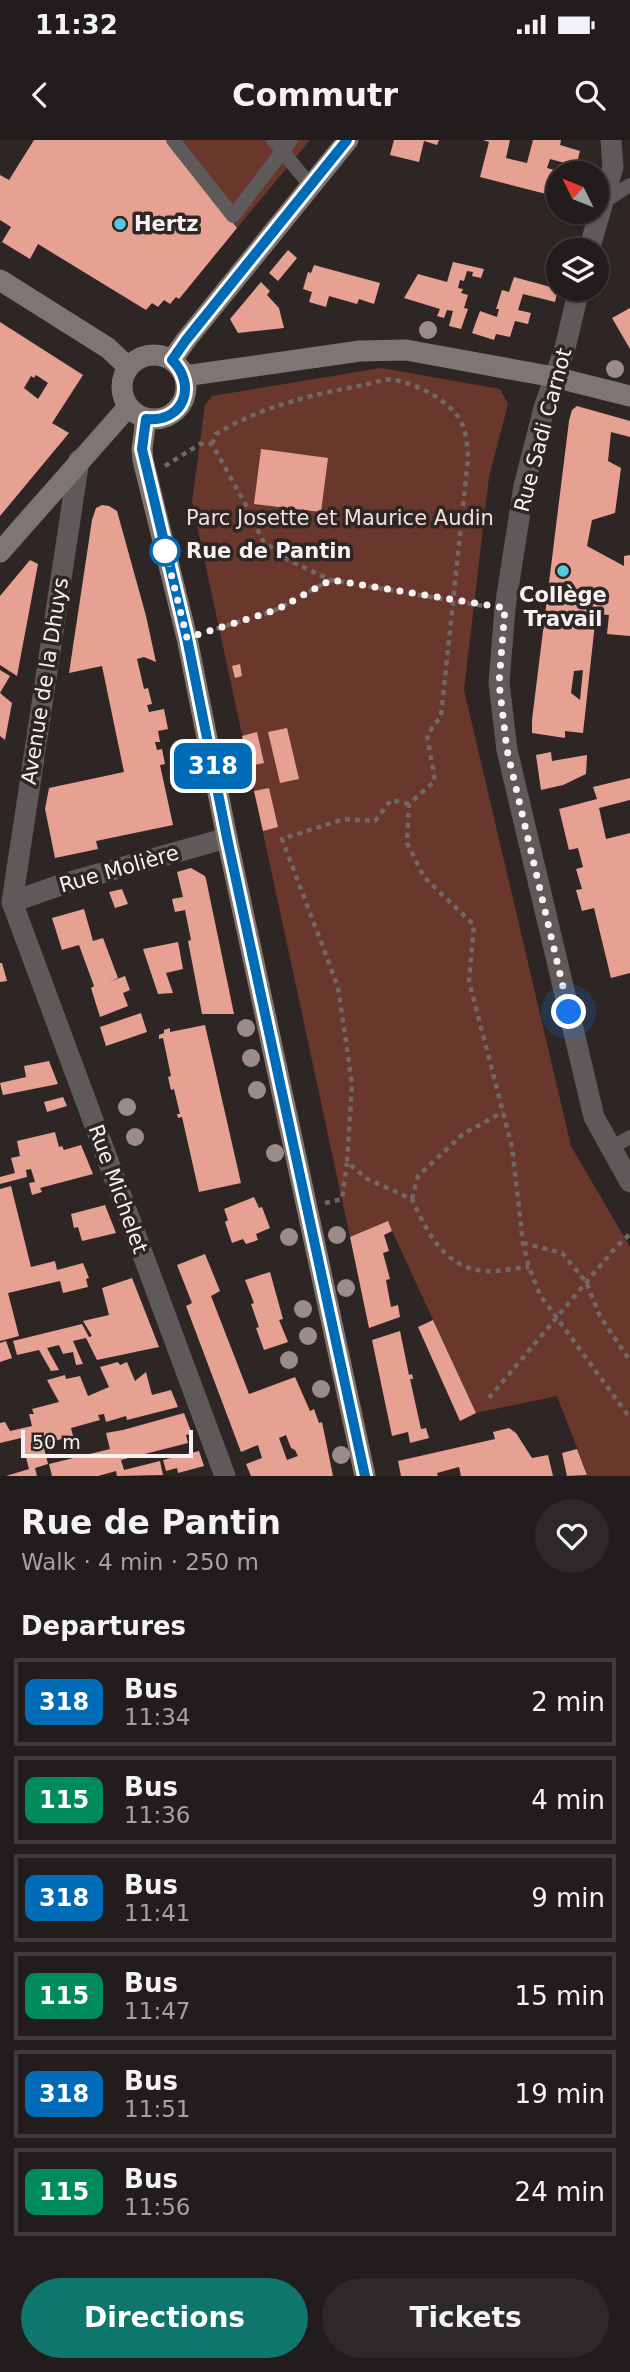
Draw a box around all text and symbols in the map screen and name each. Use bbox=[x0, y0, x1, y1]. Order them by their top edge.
text: 11:32 bbox=[35, 10, 118, 40]
icon: back bbox=[21, 76, 59, 114]
text: Commutr bbox=[232, 76, 398, 114]
icon: search bbox=[571, 76, 609, 114]
north arrow bbox=[546, 161, 609, 224]
map controls bbox=[546, 161, 609, 301]
place label: Hertz bbox=[134, 212, 198, 236]
marker: Hertz bbox=[112, 216, 128, 232]
button: layers bbox=[546, 238, 609, 301]
street label: Rue Sadi Carnot bbox=[510, 345, 576, 515]
park label: Parc Josette et Maurice Audin bbox=[186, 506, 494, 530]
marker: Rue de Pantin bbox=[150, 536, 180, 566]
place label: Rue de Pantin bbox=[186, 539, 351, 563]
marker: Collège Travail bbox=[555, 563, 571, 579]
street label: Avenue de la Dhuys bbox=[17, 576, 73, 786]
place label: Collège Travail bbox=[519, 583, 607, 631]
line badge: 318 bbox=[173, 743, 253, 789]
text: 318 bbox=[188, 752, 238, 780]
street label: Rue Molière bbox=[56, 840, 182, 898]
your location bbox=[551, 994, 586, 1029]
street label: Rue Michelet bbox=[84, 1121, 152, 1257]
scale bar bbox=[21, 1427, 192, 1459]
text: 50 m bbox=[32, 1431, 81, 1453]
button: heart bbox=[535, 1499, 609, 1573]
text: Rue de Pantin bbox=[21, 1503, 281, 1542]
text: Walk · 4 min · 250 m bbox=[21, 1549, 259, 1575]
text: Departures bbox=[21, 1611, 186, 1641]
text: Bus bbox=[124, 1674, 178, 1704]
text: 2 min bbox=[531, 1687, 605, 1717]
text: 318 bbox=[39, 1688, 89, 1716]
text: 11:34 bbox=[124, 1704, 190, 1730]
text: Bus bbox=[124, 1772, 178, 1802]
text: 4 min bbox=[531, 1785, 605, 1815]
text: 115 bbox=[39, 1786, 89, 1814]
text: 11:36 bbox=[124, 1802, 190, 1828]
text: Bus bbox=[124, 1870, 178, 1900]
text: 9 min bbox=[531, 1883, 605, 1913]
text: 318 bbox=[39, 1884, 89, 1912]
text: 11:41 bbox=[124, 1900, 190, 1926]
text: Bus bbox=[124, 1968, 178, 1998]
text: 15 min bbox=[515, 1981, 605, 2011]
text: 115 bbox=[39, 1982, 89, 2010]
text: 11:47 bbox=[124, 1998, 190, 2024]
text: Bus bbox=[124, 2066, 178, 2096]
text: 19 min bbox=[515, 2079, 605, 2109]
text: 318 bbox=[39, 2080, 89, 2108]
text: 11:51 bbox=[124, 2096, 190, 2122]
text: Bus bbox=[124, 2164, 178, 2194]
text: 24 min bbox=[515, 2177, 605, 2207]
text: 115 bbox=[39, 2178, 89, 2206]
text: 11:56 bbox=[124, 2194, 190, 2220]
button: Directions bbox=[21, 2278, 308, 2358]
button: Tickets bbox=[322, 2278, 609, 2358]

